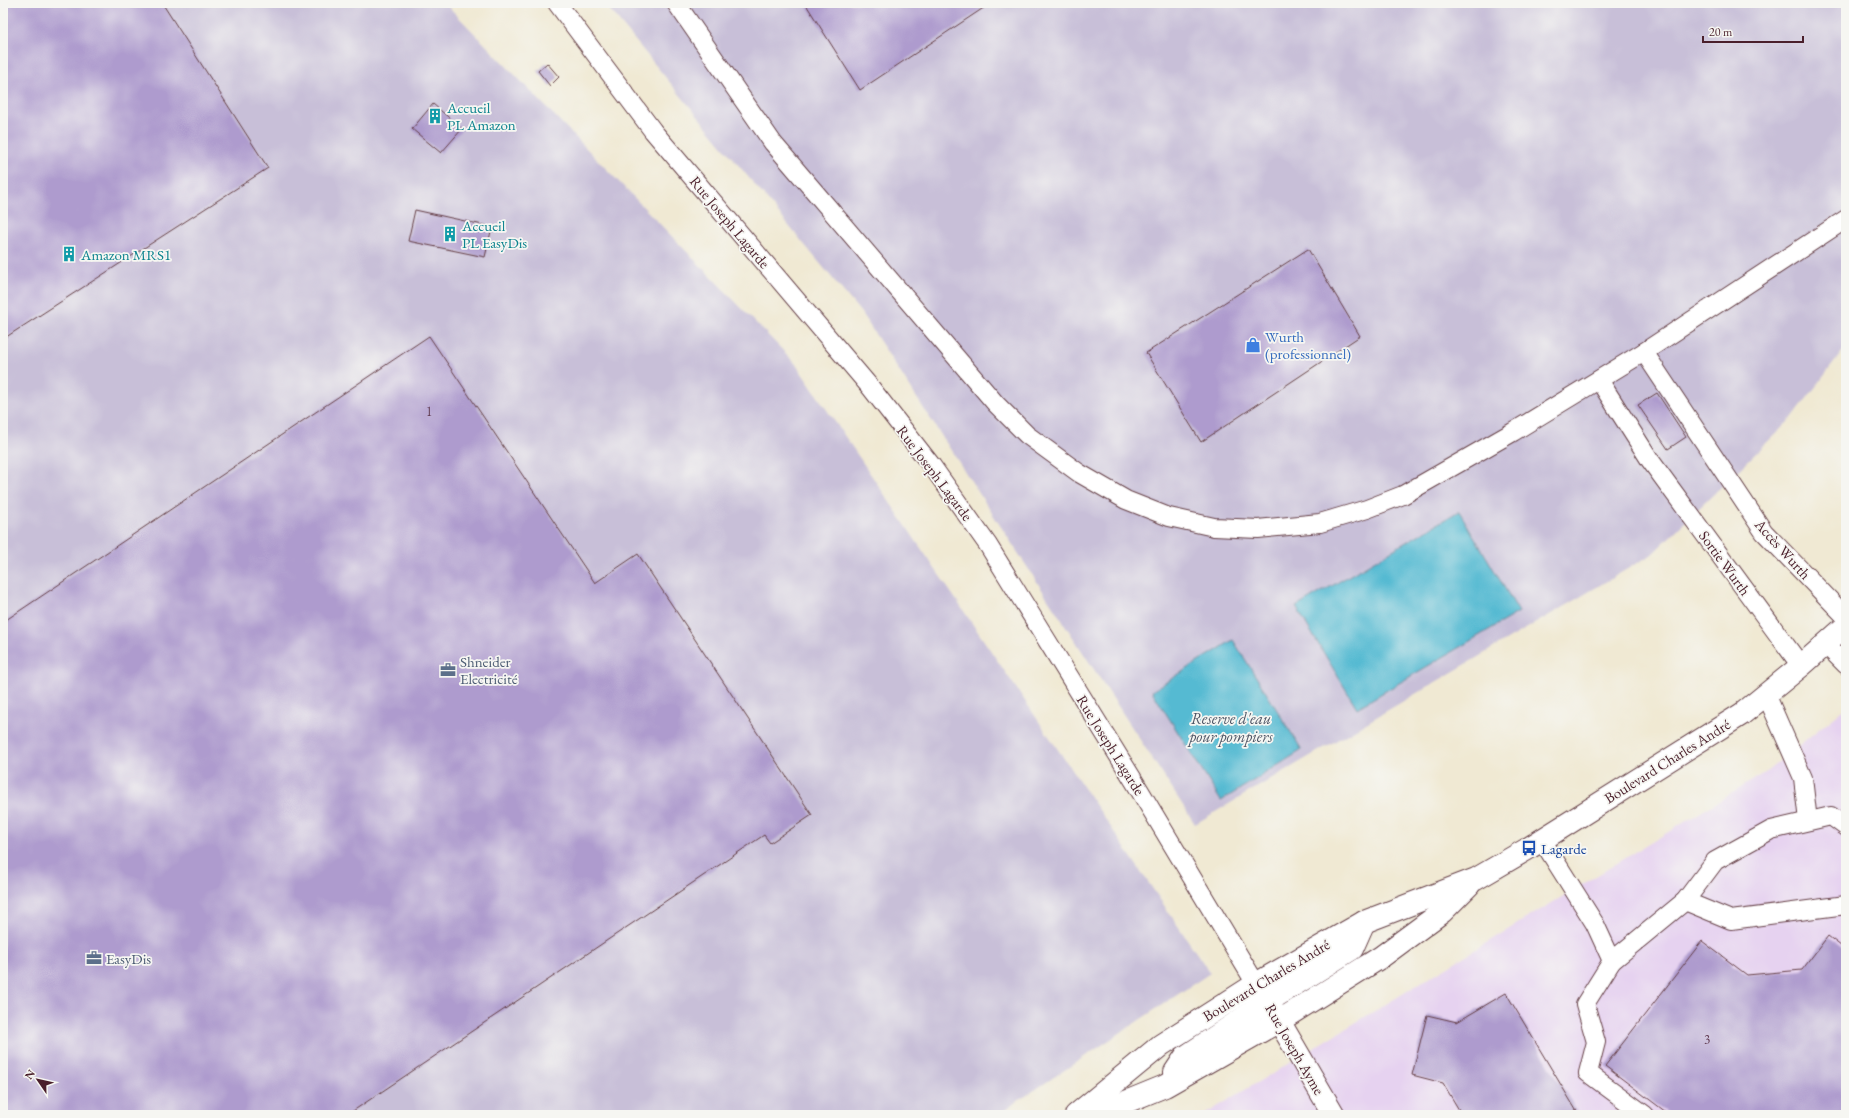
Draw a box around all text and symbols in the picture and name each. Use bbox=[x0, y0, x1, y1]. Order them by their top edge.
scale bar bbox=[1703, 18, 1803, 44]
text: 20 m bbox=[1709, 24, 1733, 40]
place label: Accueil PL Amazon bbox=[446, 98, 516, 134]
building icon: Accueil PL Amazon bbox=[426, 107, 444, 125]
street label: Rue Joseph Lagarde bbox=[686, 172, 774, 272]
place label: Accueil PL EasyDis bbox=[461, 216, 527, 252]
building icon: Accueil PL EasyDis bbox=[441, 225, 459, 243]
building icon: Amazon MRS1 bbox=[60, 245, 78, 263]
place label: Amazon MRS1 bbox=[80, 245, 171, 264]
place label: Wurth (professionnel) bbox=[1265, 327, 1351, 363]
shop icon: Wurth (professionnel) bbox=[1244, 336, 1262, 354]
house number: 1 bbox=[426, 403, 432, 420]
street label: Rue Joseph Lagarde bbox=[893, 421, 977, 525]
street label: Accès Wurth bbox=[1750, 514, 1815, 583]
street label: Sortie Wurth bbox=[1695, 527, 1755, 599]
place label: Shneider Electricité bbox=[460, 652, 518, 688]
office icon: Shneider Electricité bbox=[439, 661, 457, 679]
street label: Rue Joseph Lagarde bbox=[1073, 691, 1150, 799]
water label: Reserve d'eau pour pompiers bbox=[1187, 708, 1273, 747]
street label: Boulevard Charles André bbox=[1601, 714, 1734, 807]
bus stop icon: Lagarde bbox=[1520, 839, 1538, 857]
place label: Lagarde bbox=[1541, 839, 1587, 858]
street label: Boulevard Charles André bbox=[1199, 934, 1333, 1025]
office icon: EasyDis bbox=[85, 949, 103, 967]
place label: EasyDis bbox=[106, 949, 151, 968]
street label: Rue Joseph Ayme bbox=[1261, 1000, 1329, 1098]
house number: 3 bbox=[1704, 1031, 1710, 1048]
north arrow bbox=[18, 1060, 58, 1100]
text: N bbox=[21, 1067, 38, 1082]

